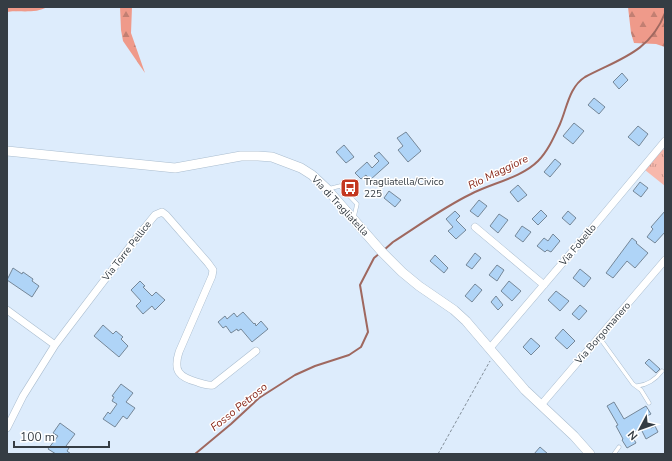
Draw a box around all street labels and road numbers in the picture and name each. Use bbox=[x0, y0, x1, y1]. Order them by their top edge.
street label: Via di Tragliatella bbox=[307, 172, 372, 239]
street label: Via Torre Pellice bbox=[99, 218, 155, 285]
street label: Via Fobello bbox=[556, 221, 600, 270]
street label: Via Borgomanero bbox=[571, 299, 634, 368]

